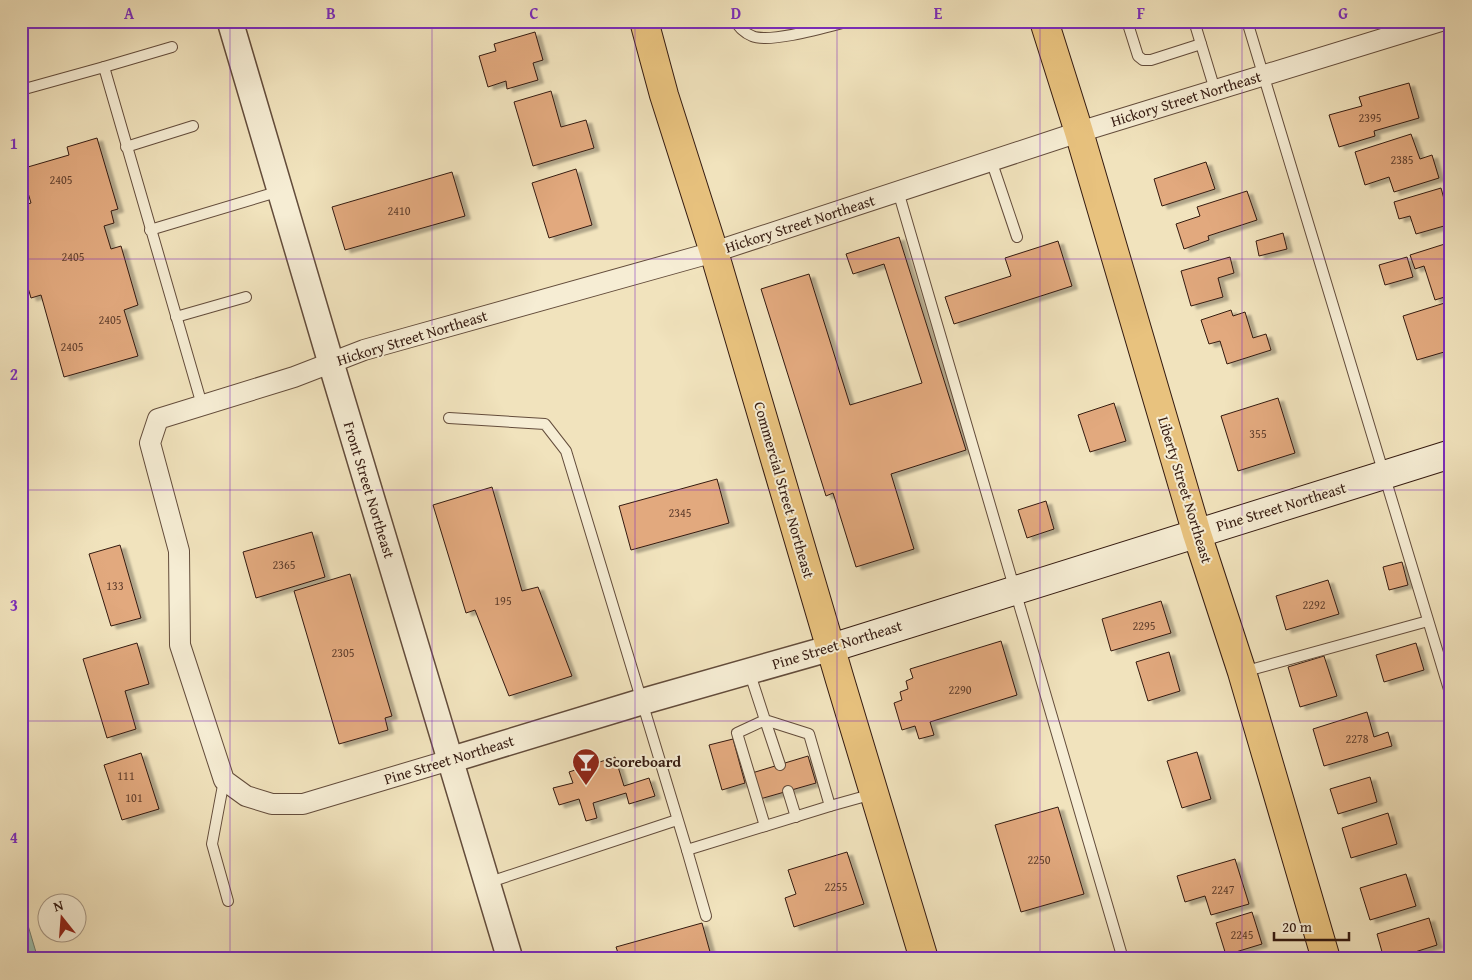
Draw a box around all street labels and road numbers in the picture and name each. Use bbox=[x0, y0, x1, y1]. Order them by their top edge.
street label: Hickory Street Northeast bbox=[1108, 65, 1264, 131]
street label: Hickory Street Northeast bbox=[722, 189, 878, 258]
street label: Hickory Street Northeast bbox=[334, 304, 490, 370]
street label: Commercial Street Northeast bbox=[749, 399, 820, 581]
street label: Liberty Street Northeast bbox=[1153, 414, 1218, 567]
street label: Front Street Northeast bbox=[339, 419, 400, 561]
street label: Pine Street Northeast bbox=[1213, 477, 1349, 536]
street label: Pine Street Northeast bbox=[769, 615, 905, 674]
street label: Pine Street Northeast bbox=[381, 730, 517, 789]

